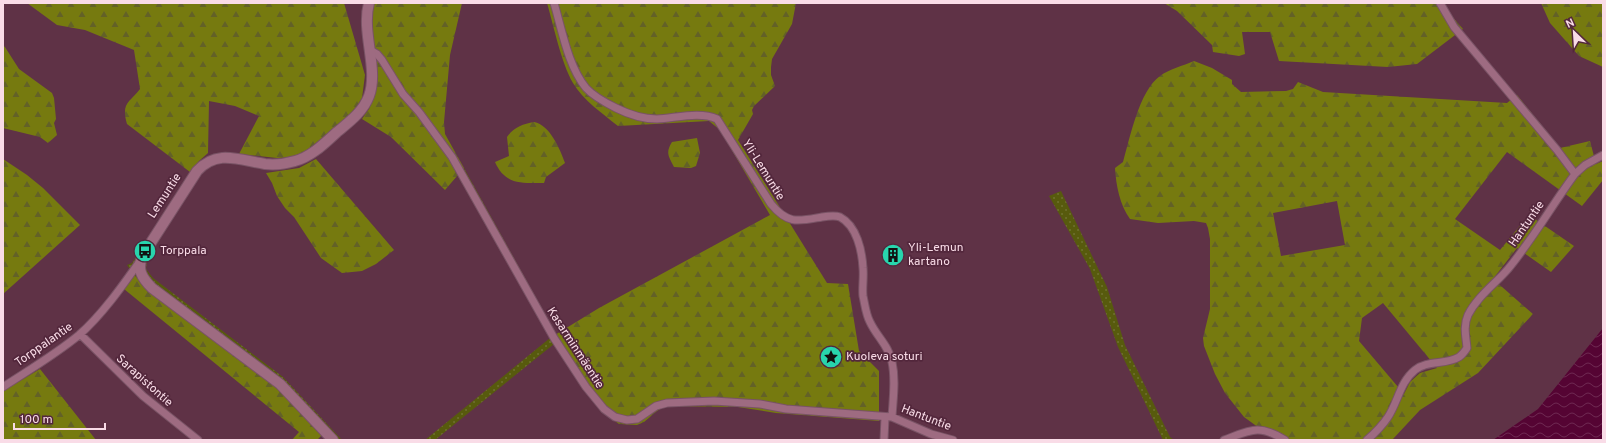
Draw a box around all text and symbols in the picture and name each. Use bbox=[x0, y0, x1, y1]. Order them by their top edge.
north arrow bbox=[1554, 12, 1594, 52]
text: N bbox=[1564, 16, 1577, 32]
street label: Yli-Lemuntie bbox=[738, 136, 788, 204]
street label: Lemuntie bbox=[144, 170, 186, 222]
street label: Hantuntie bbox=[1505, 198, 1549, 250]
bus stop icon: Torppala bbox=[132, 238, 158, 264]
place label: Yli-Lemun kartano bbox=[908, 240, 964, 270]
building icon: Yli-Lemun kartano bbox=[880, 242, 906, 268]
place label: Torppala bbox=[160, 243, 207, 259]
street label: Kasarminmäentie bbox=[543, 304, 607, 392]
street label: Torppalantie bbox=[12, 319, 76, 371]
place icon: Kuoleva soturi bbox=[818, 344, 844, 370]
place label: Kuoleva soturi bbox=[846, 349, 922, 365]
street label: Sarapistontie bbox=[112, 351, 176, 411]
street label: Hantuntie bbox=[899, 401, 953, 435]
scale bar bbox=[14, 405, 105, 431]
text: 100 m bbox=[20, 412, 53, 428]

